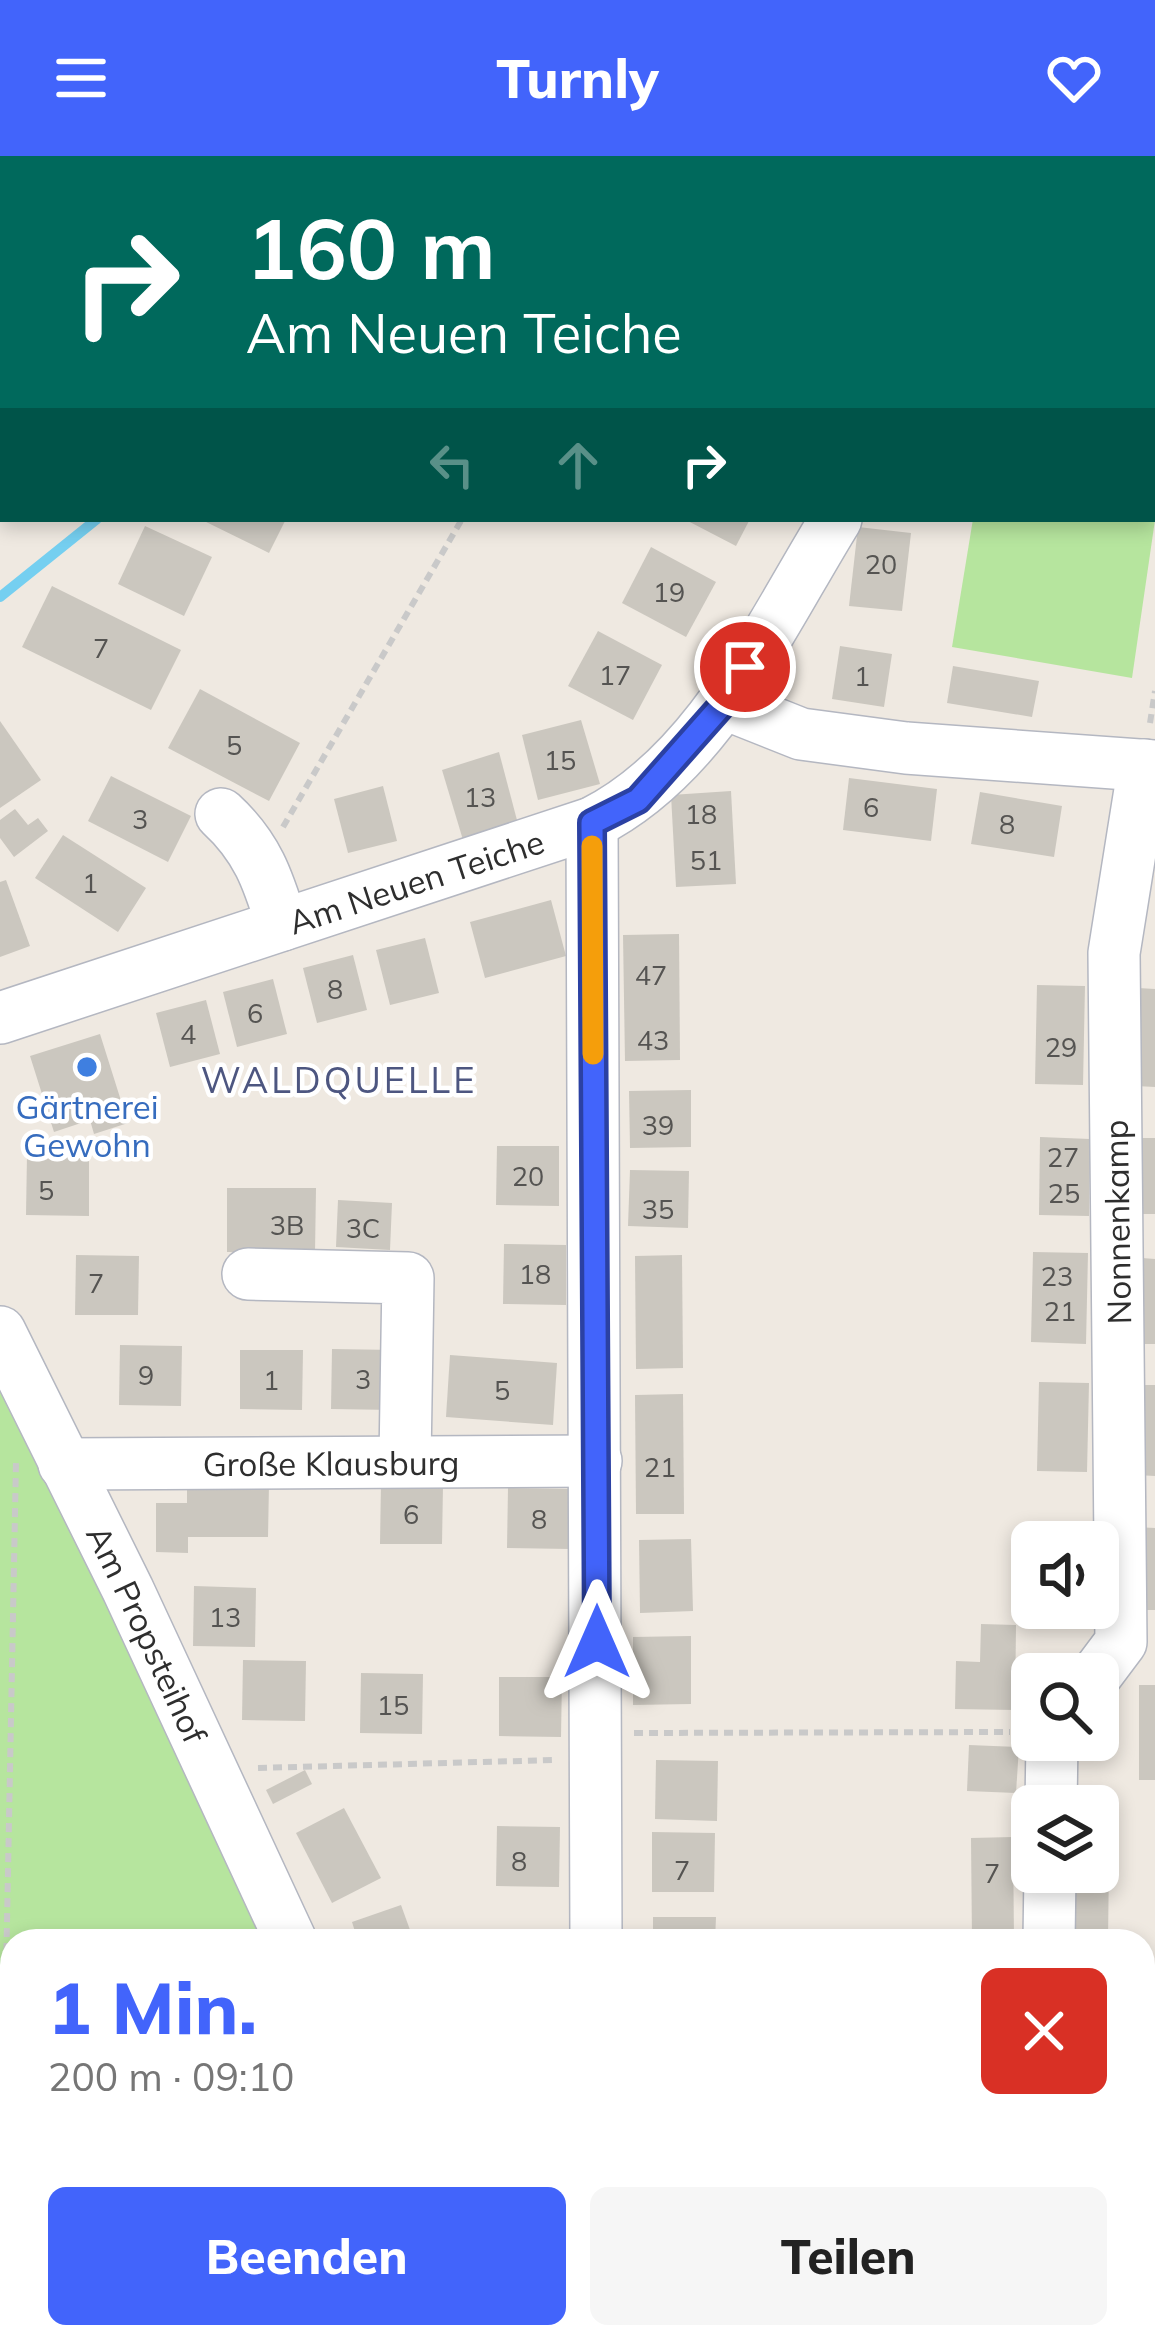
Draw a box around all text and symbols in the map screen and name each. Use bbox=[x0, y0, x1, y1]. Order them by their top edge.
text: Turnly bbox=[496, 44, 659, 112]
icon: menu bbox=[48, 45, 114, 111]
icon: heart bbox=[1041, 45, 1107, 111]
text: 160 m bbox=[246, 195, 496, 300]
icon: right bbox=[48, 204, 204, 360]
text: Am Neuen Teiche bbox=[246, 299, 682, 367]
icon: left bbox=[419, 432, 485, 498]
icon: ahead bbox=[545, 432, 611, 498]
icon: right bbox=[671, 432, 737, 498]
house number: 20 bbox=[865, 547, 897, 581]
house number: 19 bbox=[653, 575, 685, 609]
pin bbox=[694, 616, 796, 718]
house number: 7 bbox=[93, 631, 109, 665]
icon: arrive bbox=[712, 634, 778, 700]
house number: 17 bbox=[599, 658, 631, 692]
house number: 1 bbox=[854, 659, 870, 693]
house number: 5 bbox=[226, 728, 242, 762]
house number: 15 bbox=[544, 743, 576, 777]
house number: 13 bbox=[464, 780, 496, 814]
house number: 6 bbox=[863, 790, 879, 824]
house number: 18 bbox=[685, 797, 717, 831]
house number: 3 bbox=[132, 802, 148, 836]
house number: 8 bbox=[999, 807, 1015, 841]
street label: Am Neuen Teiche bbox=[283, 820, 549, 942]
house number: 51 bbox=[690, 843, 722, 877]
house number: 1 bbox=[82, 866, 98, 900]
house number: 47 bbox=[635, 958, 667, 992]
house number: 8 bbox=[327, 972, 343, 1006]
house number: 6 bbox=[247, 996, 263, 1030]
house number: 4 bbox=[180, 1017, 196, 1051]
house number: 43 bbox=[637, 1023, 669, 1057]
house number: 29 bbox=[1045, 1030, 1077, 1064]
marker: Gärtnerei Gewohn bbox=[74, 1054, 100, 1080]
district label: WALDQUELLE bbox=[201, 1057, 477, 1102]
place label: Gärtnerei Gewohn bbox=[15, 1086, 159, 1165]
house number: 39 bbox=[642, 1108, 674, 1142]
street label: Nonnenkamp bbox=[1095, 1119, 1139, 1325]
house number: 27 bbox=[1047, 1140, 1079, 1174]
house number: 20 bbox=[512, 1159, 544, 1193]
house number: 5 bbox=[38, 1173, 54, 1207]
house number: 25 bbox=[1048, 1176, 1080, 1210]
house number: 35 bbox=[642, 1192, 674, 1226]
house number: 3B bbox=[270, 1208, 304, 1242]
house number: 3C bbox=[346, 1211, 380, 1245]
house number: 18 bbox=[519, 1257, 551, 1291]
house number: 23 bbox=[1041, 1259, 1073, 1293]
house number: 7 bbox=[88, 1266, 104, 1300]
house number: 21 bbox=[1044, 1294, 1076, 1328]
house number: 9 bbox=[138, 1358, 154, 1392]
house number: 3 bbox=[355, 1362, 371, 1396]
house number: 1 bbox=[263, 1363, 279, 1397]
house number: 5 bbox=[494, 1373, 510, 1407]
street label: Große Klausburg bbox=[202, 1441, 460, 1484]
house number: 21 bbox=[644, 1450, 676, 1484]
house number: 6 bbox=[403, 1497, 419, 1531]
house number: 8 bbox=[531, 1502, 547, 1536]
street label: Am Propsteihof bbox=[79, 1518, 217, 1750]
map controls bbox=[1011, 1521, 1119, 1893]
button: sound bbox=[1011, 1521, 1119, 1629]
position arrow bbox=[534, 1579, 660, 1705]
house number: 13 bbox=[209, 1600, 241, 1634]
button: search bbox=[1011, 1653, 1119, 1761]
house number: 15 bbox=[377, 1688, 409, 1722]
button: layers bbox=[1011, 1785, 1119, 1893]
house number: 8 bbox=[511, 1844, 527, 1878]
house number: 7 bbox=[674, 1853, 690, 1887]
house number: 7 bbox=[984, 1856, 1000, 1890]
text: 1 Min. bbox=[48, 1962, 257, 2052]
button: close bbox=[981, 1968, 1107, 2094]
text: 200 m · 09:10 bbox=[48, 2052, 294, 2101]
button: Beenden bbox=[48, 2187, 566, 2325]
button: Teilen bbox=[590, 2187, 1107, 2325]

